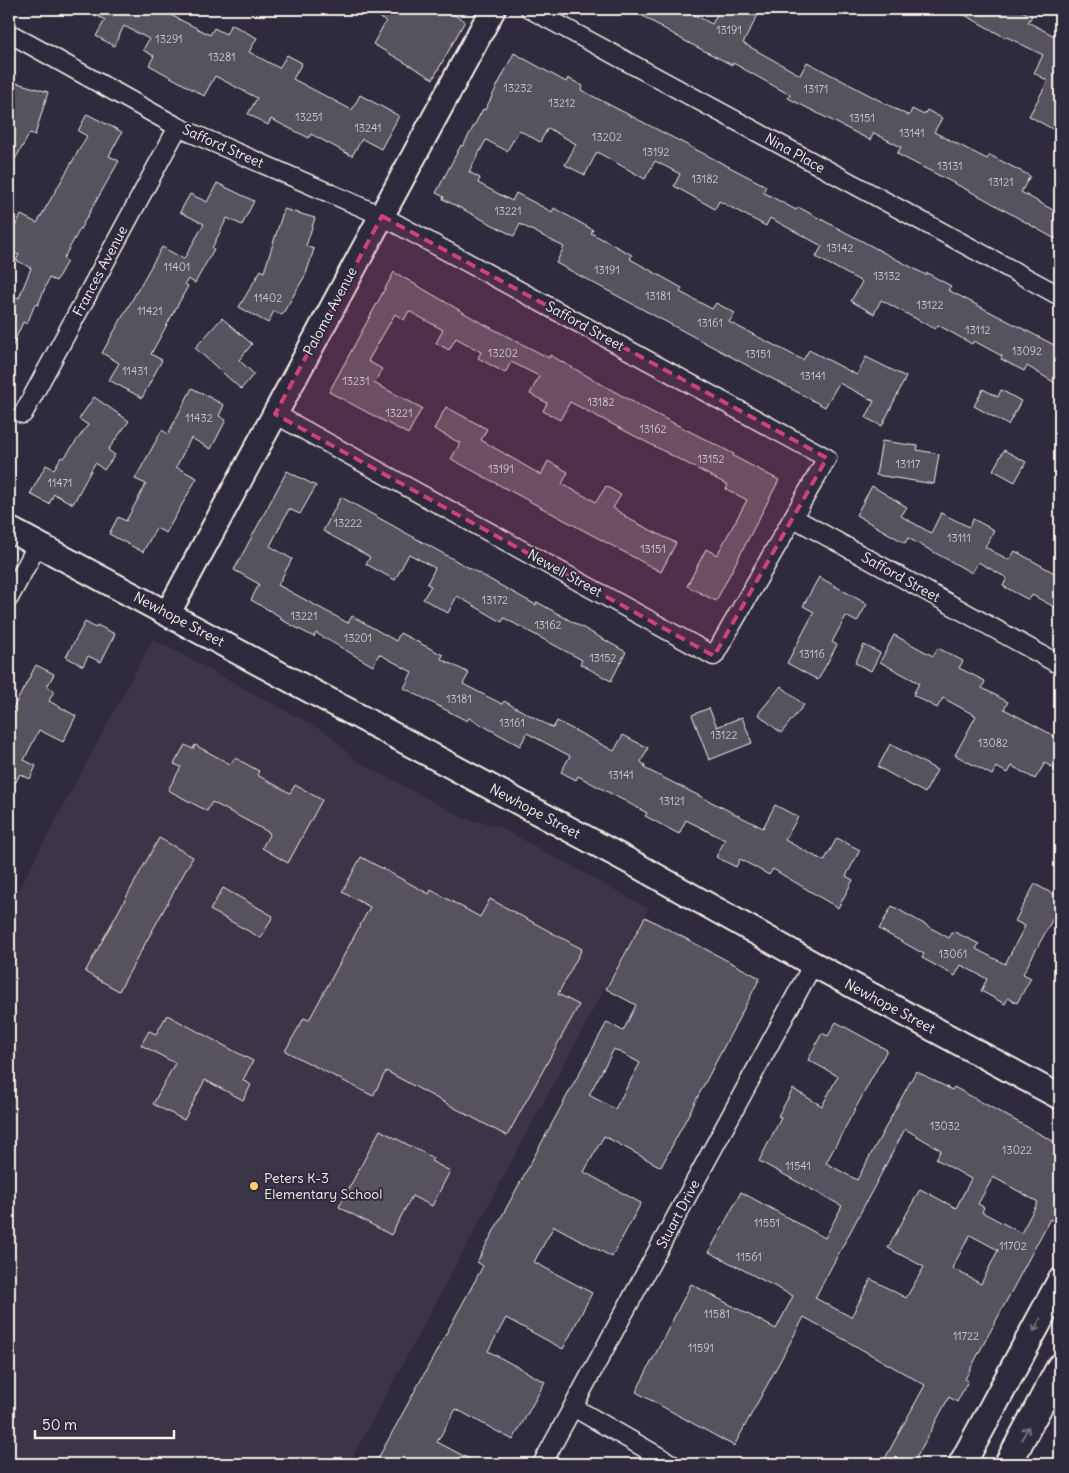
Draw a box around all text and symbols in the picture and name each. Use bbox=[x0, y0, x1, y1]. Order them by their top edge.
house number: 13191 bbox=[716, 23, 742, 37]
house number: 13291 bbox=[155, 32, 183, 46]
house number: 13281 bbox=[208, 50, 236, 64]
house number: 13232 bbox=[504, 81, 532, 95]
house number: 13171 bbox=[804, 82, 828, 96]
house number: 13212 bbox=[548, 96, 576, 110]
house number: 13251 bbox=[295, 110, 323, 124]
house number: 13151 bbox=[849, 111, 875, 125]
street label: Safford Street bbox=[180, 120, 267, 172]
house number: 13241 bbox=[354, 121, 382, 135]
house number: 13141 bbox=[899, 126, 925, 140]
street label: Nina Place bbox=[762, 129, 828, 177]
house number: 13202 bbox=[592, 130, 622, 144]
house number: 13192 bbox=[642, 145, 670, 159]
house number: 13131 bbox=[937, 159, 963, 173]
house number: 13182 bbox=[691, 172, 719, 186]
house number: 13121 bbox=[988, 175, 1014, 189]
house number: 13221 bbox=[494, 204, 522, 218]
street label: Frances Avenue bbox=[69, 223, 131, 319]
house number: 13142 bbox=[826, 241, 854, 255]
house number: 11401 bbox=[164, 260, 190, 274]
house number: 13191 bbox=[594, 263, 620, 277]
street label: Paloma Avenue bbox=[299, 264, 361, 358]
house number: 13132 bbox=[873, 269, 901, 283]
house number: 13181 bbox=[645, 289, 671, 303]
house number: 11402 bbox=[254, 291, 282, 305]
street label: Safford Street bbox=[543, 297, 628, 355]
house number: 13122 bbox=[917, 298, 943, 312]
house number: 11421 bbox=[137, 304, 163, 318]
house number: 13161 bbox=[697, 316, 723, 330]
house number: 13112 bbox=[965, 323, 991, 337]
house number: 13092 bbox=[1012, 344, 1042, 358]
house number: 13202 bbox=[488, 346, 518, 360]
house number: 13151 bbox=[745, 347, 771, 361]
house number: 11431 bbox=[122, 364, 148, 378]
house number: 13141 bbox=[800, 369, 826, 383]
house number: 13231 bbox=[342, 374, 370, 388]
house number: 13182 bbox=[587, 395, 615, 409]
house number: 13221 bbox=[385, 406, 413, 420]
house number: 11432 bbox=[185, 411, 213, 425]
house number: 13162 bbox=[639, 422, 667, 436]
house number: 13152 bbox=[697, 452, 725, 466]
house number: 13117 bbox=[896, 457, 921, 471]
house number: 13191 bbox=[488, 462, 514, 476]
house number: 11471 bbox=[48, 476, 72, 490]
house number: 13222 bbox=[334, 516, 362, 530]
house number: 13111 bbox=[947, 531, 971, 545]
house number: 13151 bbox=[640, 542, 666, 556]
street label: Newell Street bbox=[524, 545, 606, 601]
street label: Safford Street bbox=[859, 548, 944, 606]
street label: Newhope Street bbox=[130, 588, 228, 651]
house number: 13172 bbox=[482, 593, 508, 607]
house number: 13221 bbox=[290, 609, 318, 623]
house number: 13162 bbox=[534, 618, 562, 632]
house number: 13201 bbox=[344, 631, 372, 645]
house number: 13116 bbox=[799, 647, 825, 661]
house number: 13152 bbox=[589, 651, 617, 665]
house number: 13181 bbox=[446, 692, 472, 706]
house number: 13161 bbox=[499, 716, 525, 730]
house number: 13122 bbox=[711, 728, 737, 742]
house number: 13082 bbox=[978, 736, 1008, 750]
house number: 13141 bbox=[608, 768, 634, 782]
street label: Newhope Street bbox=[486, 780, 584, 843]
house number: 13121 bbox=[659, 794, 685, 808]
house number: 13061 bbox=[939, 947, 967, 961]
street label: Newhope Street bbox=[841, 975, 939, 1038]
house number: 13032 bbox=[930, 1119, 960, 1133]
house number: 13022 bbox=[1002, 1143, 1032, 1157]
house number: 11541 bbox=[785, 1159, 811, 1173]
place label: Peters K-3 Elementary School bbox=[264, 1169, 382, 1203]
street label: Stuart Drive bbox=[652, 1177, 704, 1251]
marker: Peters K-3 Elementary School bbox=[248, 1180, 260, 1192]
house number: 11551 bbox=[754, 1216, 780, 1230]
house number: 11702 bbox=[999, 1239, 1027, 1253]
house number: 11561 bbox=[736, 1250, 762, 1264]
house number: 11581 bbox=[704, 1307, 730, 1321]
one-way arrow bbox=[1032, 1317, 1041, 1332]
house number: 11722 bbox=[953, 1329, 979, 1343]
house number: 11591 bbox=[688, 1341, 714, 1355]
scale bar bbox=[35, 1408, 174, 1440]
text: 50 m bbox=[42, 1415, 77, 1434]
one-way arrow bbox=[1021, 1426, 1030, 1441]

